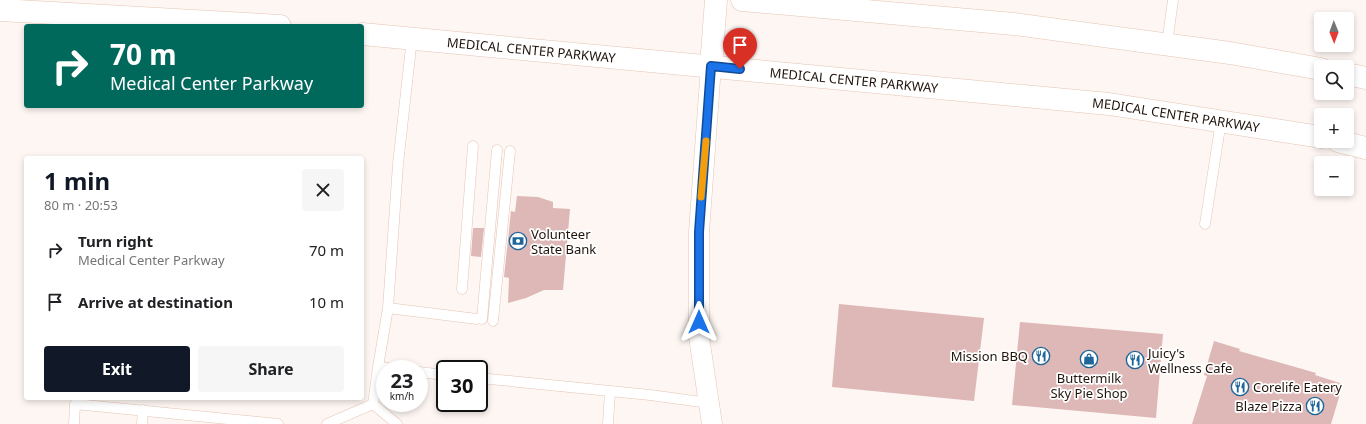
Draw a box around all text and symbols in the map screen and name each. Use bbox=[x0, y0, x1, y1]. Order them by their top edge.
north arrow bbox=[1314, 12, 1354, 52]
map controls bbox=[1314, 12, 1354, 196]
pin bbox=[723, 28, 757, 69]
street label: MEDICAL CENTER PARKWAY bbox=[446, 33, 617, 67]
icon: arrive bbox=[729, 34, 751, 56]
text: 70 m bbox=[110, 35, 177, 73]
icon: right bbox=[44, 40, 96, 92]
button: search bbox=[1314, 60, 1354, 100]
street label: MEDICAL CENTER PARKWAY bbox=[769, 63, 940, 97]
text: Medical Center Parkway bbox=[110, 71, 313, 95]
street label: MEDICAL CENTER PARKWAY bbox=[1091, 93, 1262, 136]
button: + bbox=[1314, 108, 1354, 148]
button: − bbox=[1314, 156, 1354, 196]
text: 1 min bbox=[44, 164, 110, 197]
button: close bbox=[302, 169, 344, 211]
text: 80 m · 20:53 bbox=[44, 196, 118, 214]
place label: Volunteer State Bank bbox=[531, 225, 596, 258]
text: Turn right bbox=[78, 231, 153, 251]
bank icon: Volunteer State Bank bbox=[508, 231, 528, 251]
icon: right bbox=[44, 239, 66, 261]
text: 70 m bbox=[309, 240, 344, 260]
text: Medical Center Parkway bbox=[78, 251, 225, 269]
icon: arrive bbox=[44, 291, 66, 313]
text: Arrive at destination bbox=[78, 292, 233, 312]
text: 10 m bbox=[309, 292, 344, 312]
position arrow bbox=[678, 301, 720, 343]
place label: Juicy's Wellness Cafe bbox=[1146, 344, 1232, 377]
button: Exit bbox=[44, 346, 190, 392]
button: Share bbox=[198, 346, 344, 392]
restaurant icon: Mission BBQ bbox=[1031, 346, 1051, 366]
place label: Mission BBQ bbox=[951, 347, 1028, 365]
shop icon: Buttermilk Sky Pie Shop bbox=[1079, 349, 1099, 369]
restaurant icon: Juicy's Wellness Cafe bbox=[1125, 350, 1145, 370]
speed limit sign: 30 bbox=[436, 360, 488, 412]
text: 23 bbox=[391, 367, 413, 394]
place label: Buttermilk Sky Pie Shop bbox=[1050, 369, 1128, 402]
restaurant icon: Corelife Eatery bbox=[1230, 377, 1250, 397]
place label: Corelife Eatery bbox=[1253, 378, 1342, 396]
text: km/h bbox=[390, 389, 414, 403]
restaurant icon: Blaze Pizza bbox=[1305, 396, 1325, 416]
place label: Blaze Pizza bbox=[1235, 397, 1302, 415]

